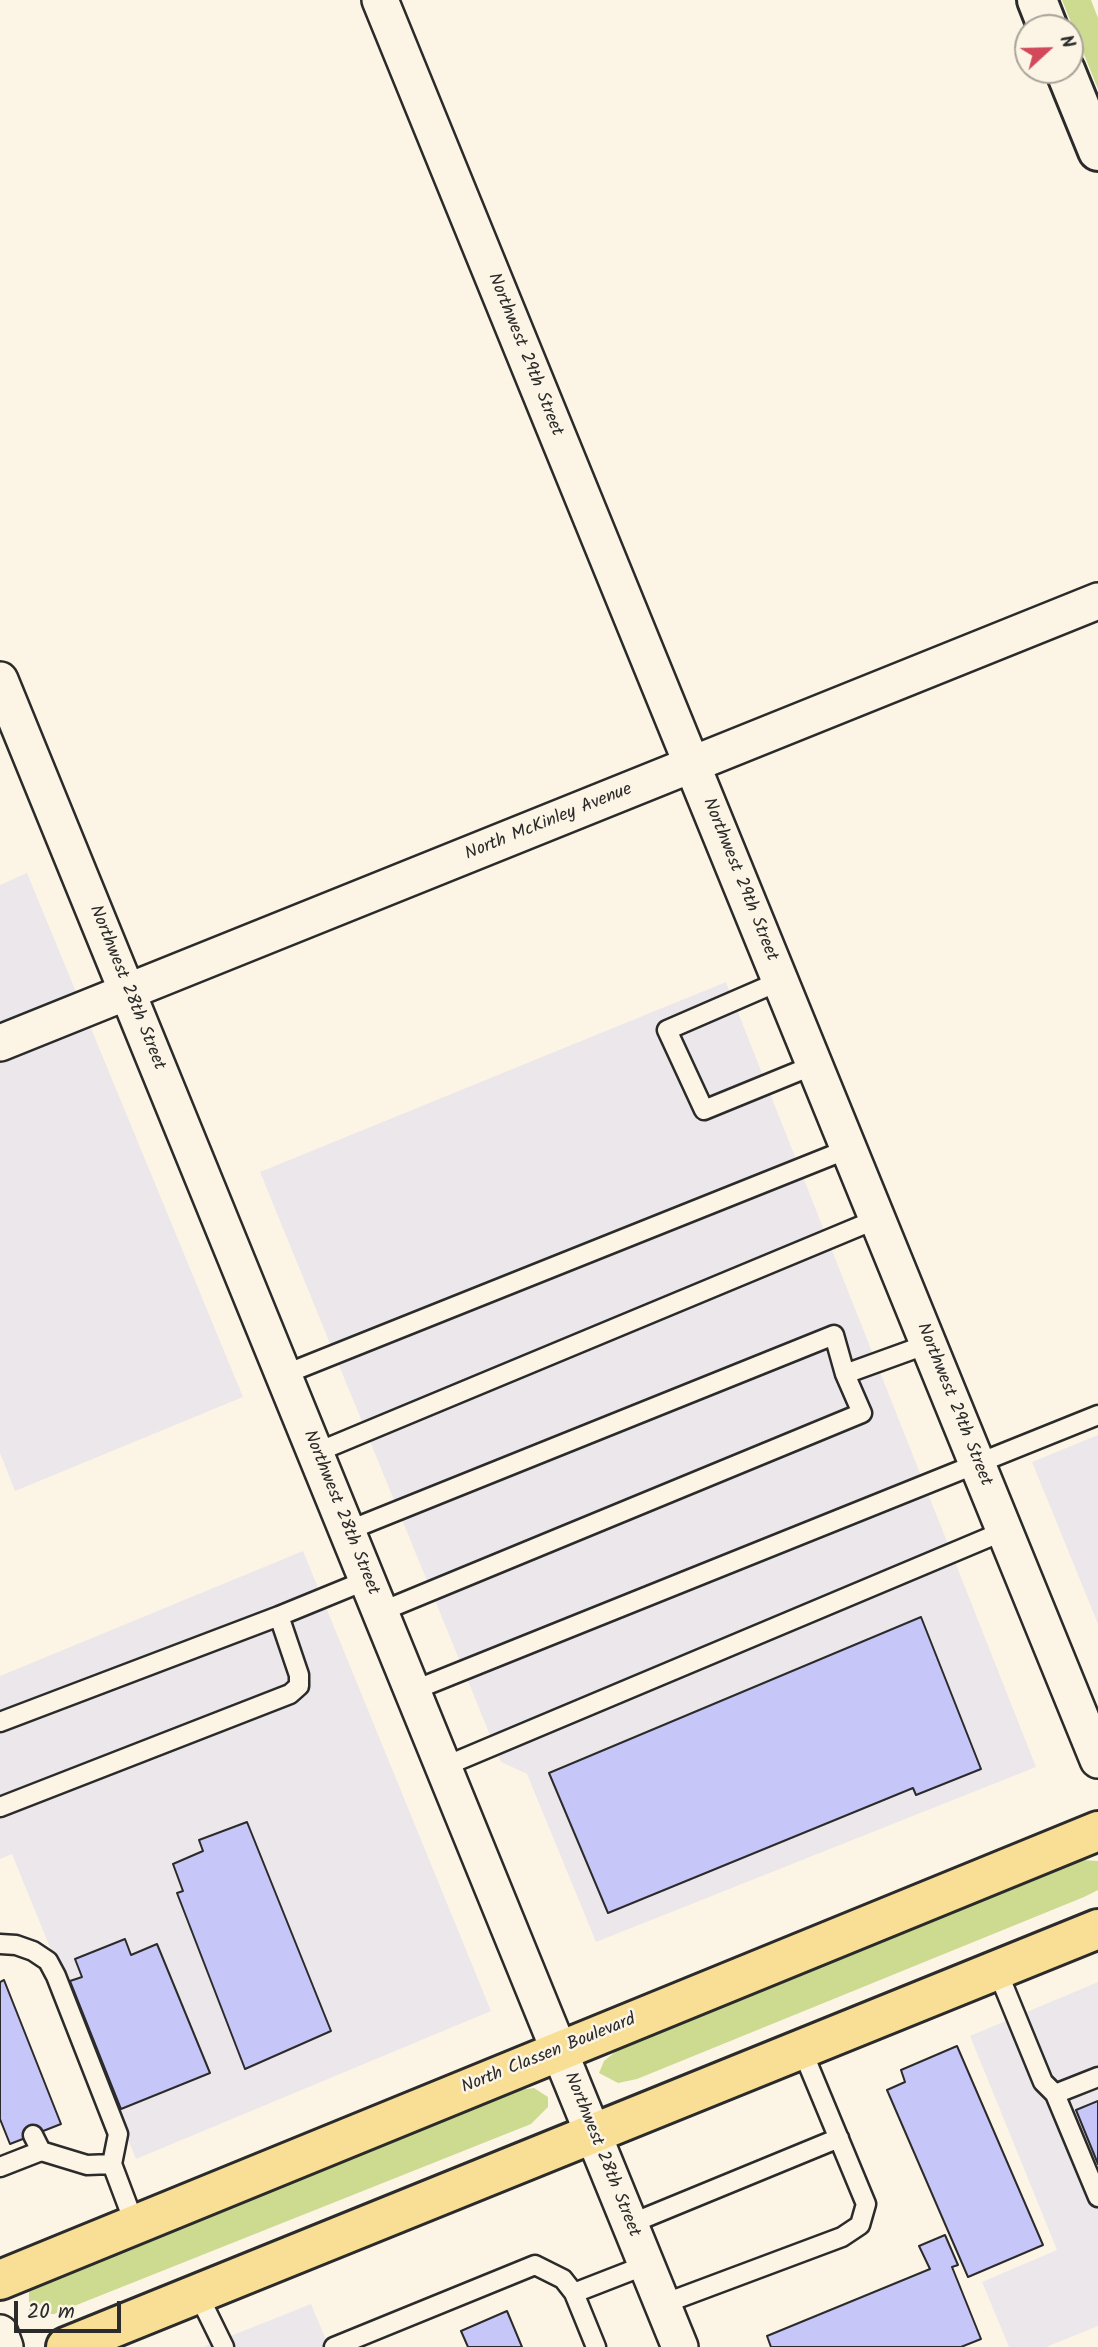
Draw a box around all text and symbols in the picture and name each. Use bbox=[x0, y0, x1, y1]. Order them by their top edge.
north arrow bbox=[1014, 14, 1084, 84]
text: N bbox=[1050, 31, 1083, 53]
street label: Northwest 29th Street bbox=[481, 270, 567, 440]
street label: North McKinley Avenue bbox=[462, 780, 636, 866]
street label: Northwest 29th Street bbox=[696, 795, 782, 965]
street label: Northwest 28th Street bbox=[83, 902, 169, 1074]
street label: Northwest 29th Street bbox=[910, 1320, 996, 1490]
street label: Northwest 28th Street bbox=[297, 1427, 383, 1599]
street label: North Classen Boulevard bbox=[459, 2010, 639, 2100]
street label: Northwest 28th Street bbox=[558, 2069, 644, 2241]
scale bar bbox=[18, 2288, 124, 2332]
text: 20 m bbox=[27, 2296, 75, 2329]

